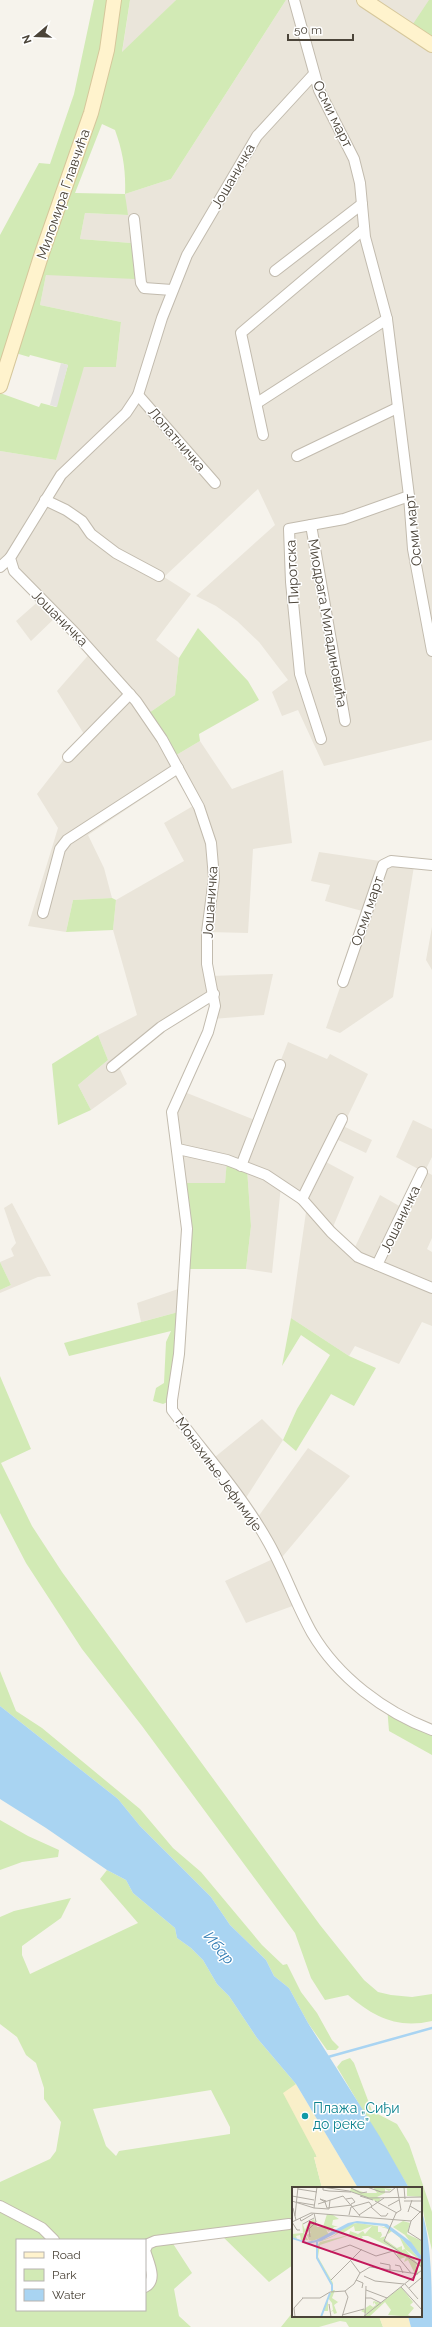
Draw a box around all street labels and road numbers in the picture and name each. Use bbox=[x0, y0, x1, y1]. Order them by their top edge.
street label: Осми март bbox=[310, 78, 356, 150]
street label: Миломира Главчића bbox=[33, 127, 93, 261]
street label: Јошаничка bbox=[208, 141, 258, 211]
street label: Лопатничка bbox=[145, 404, 209, 474]
street label: Осми март bbox=[401, 493, 425, 567]
street label: Миодрага Миладиновића bbox=[305, 537, 351, 709]
street label: Пиротска bbox=[282, 539, 302, 605]
street label: Јошаничка bbox=[29, 587, 91, 649]
street label: Јошаничка bbox=[199, 865, 221, 939]
street label: Осми март bbox=[348, 874, 386, 948]
street label: Јошаничка bbox=[377, 1183, 423, 1255]
street label: Монахиње Јефимије bbox=[172, 1414, 266, 1534]

